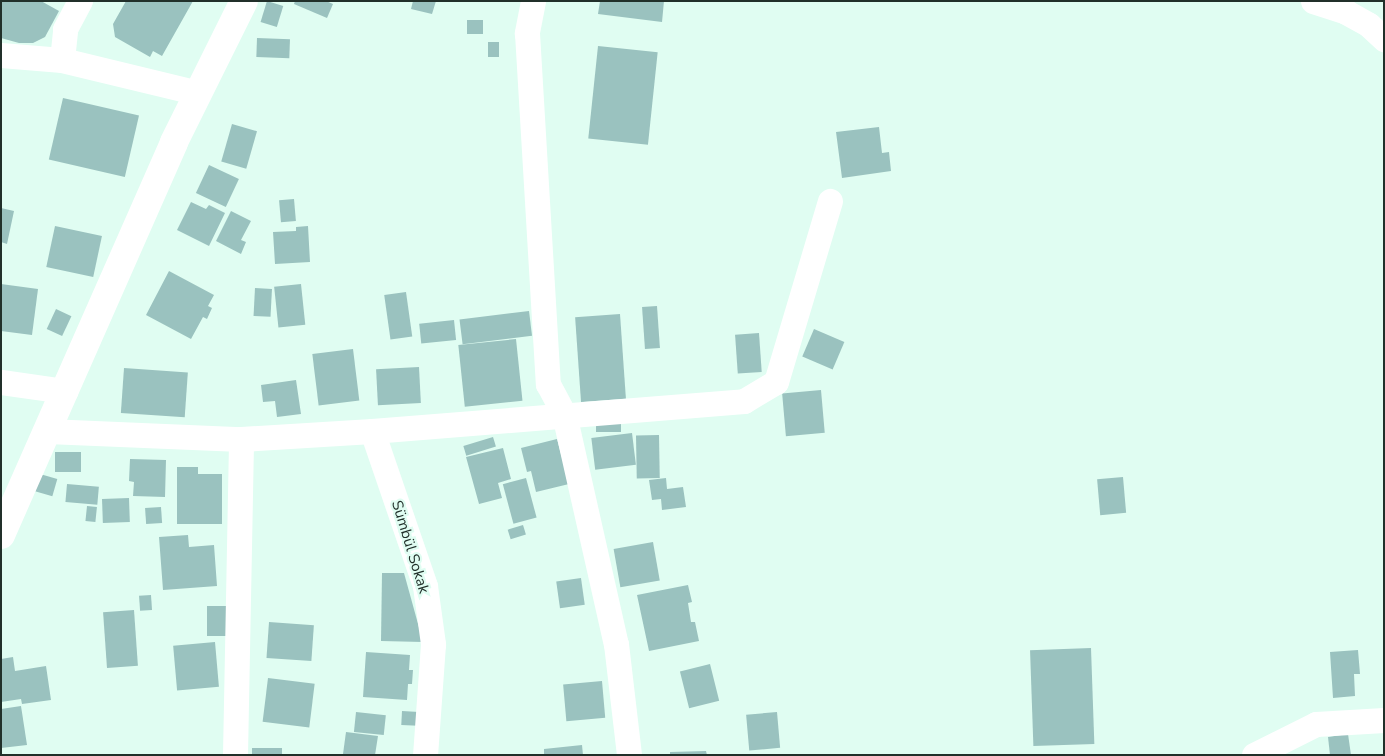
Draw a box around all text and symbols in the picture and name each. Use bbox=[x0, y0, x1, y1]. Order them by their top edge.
street label: Sümbül Sokak bbox=[387, 498, 433, 596]

